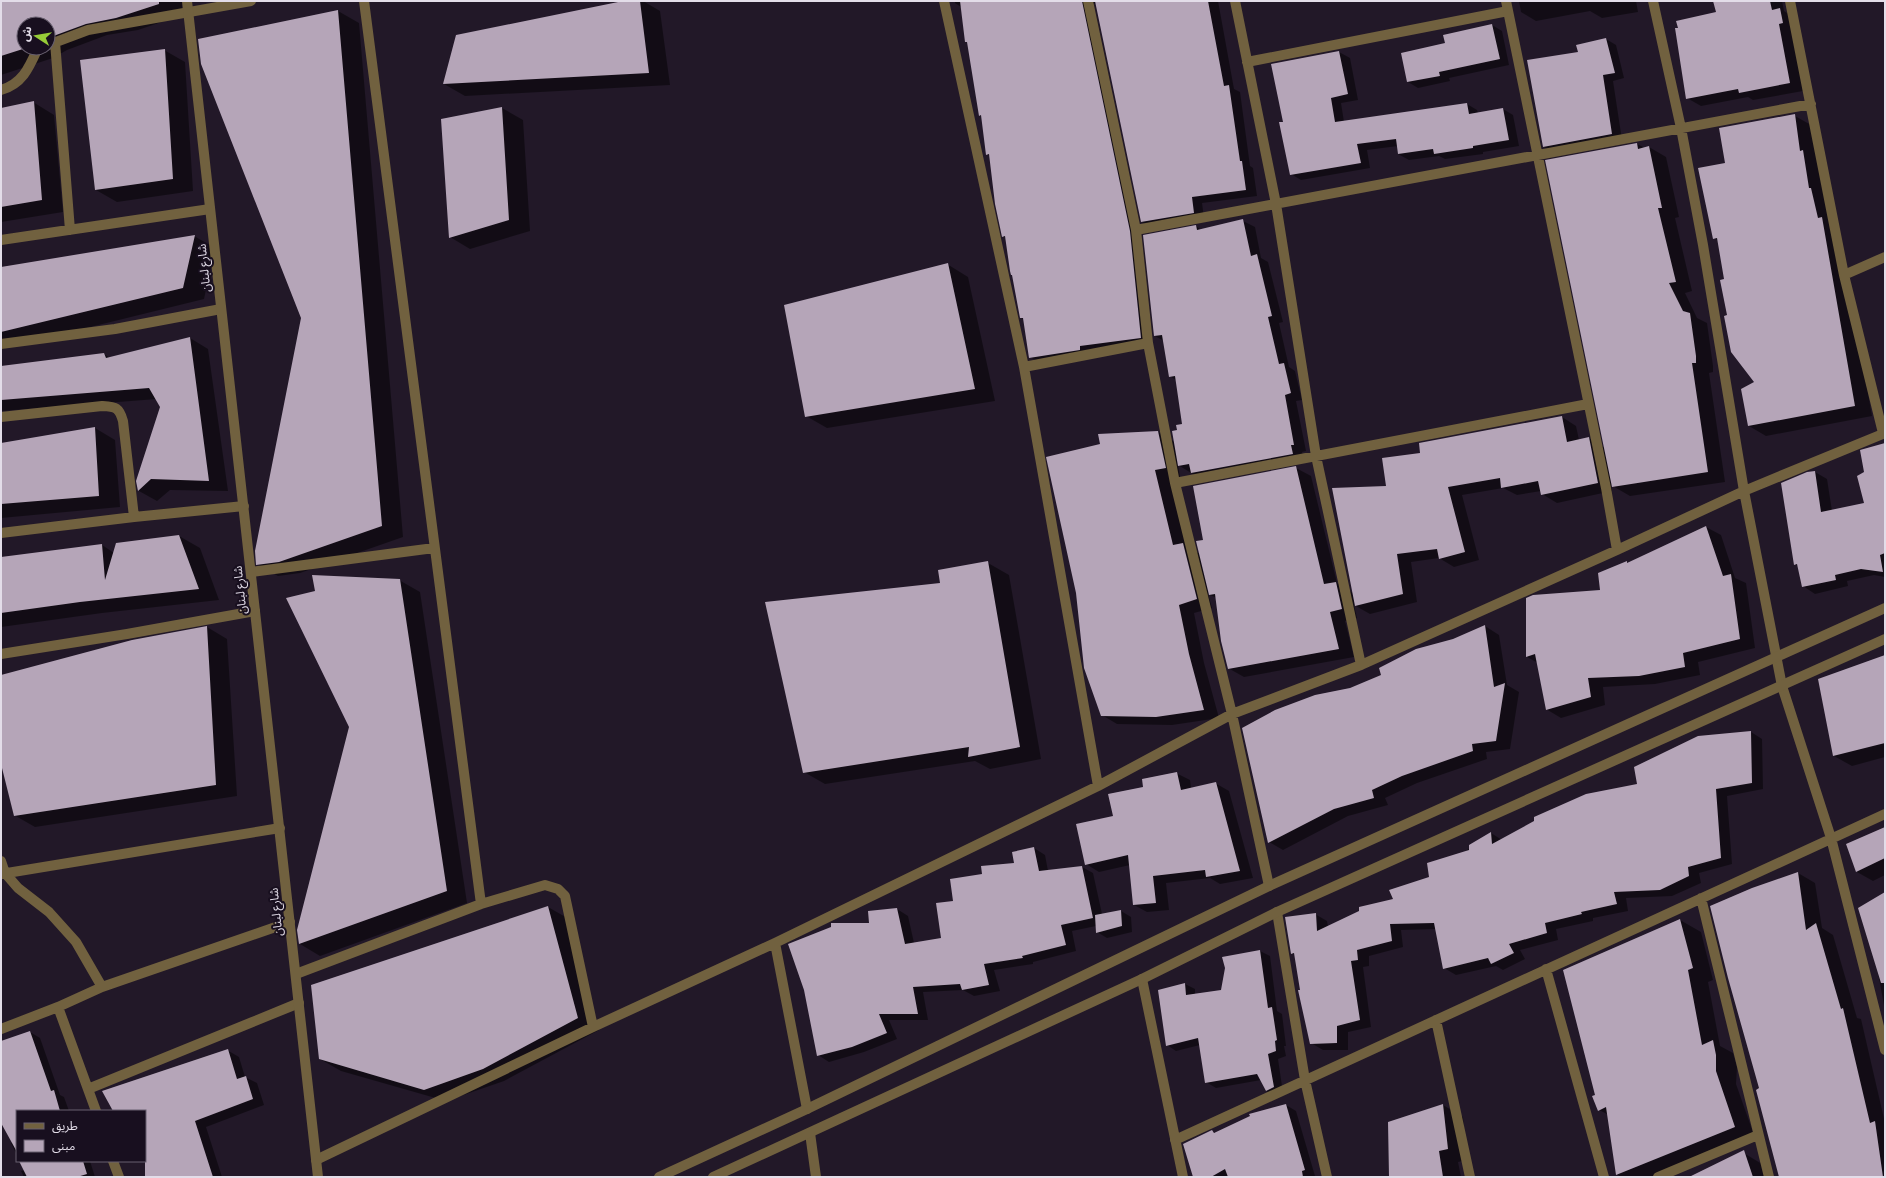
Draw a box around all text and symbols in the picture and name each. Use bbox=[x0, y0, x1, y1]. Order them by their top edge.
north arrow bbox=[16, 16, 56, 56]
text: ش bbox=[18, 25, 35, 43]
street label: شارع لبنان bbox=[193, 243, 215, 293]
street label: شارع لبنان bbox=[229, 565, 251, 615]
street label: شارع لبنان bbox=[265, 887, 287, 937]
legend bbox=[16, 1110, 146, 1162]
text: طريق bbox=[52, 1118, 78, 1134]
text: مبنى bbox=[52, 1138, 75, 1153]

